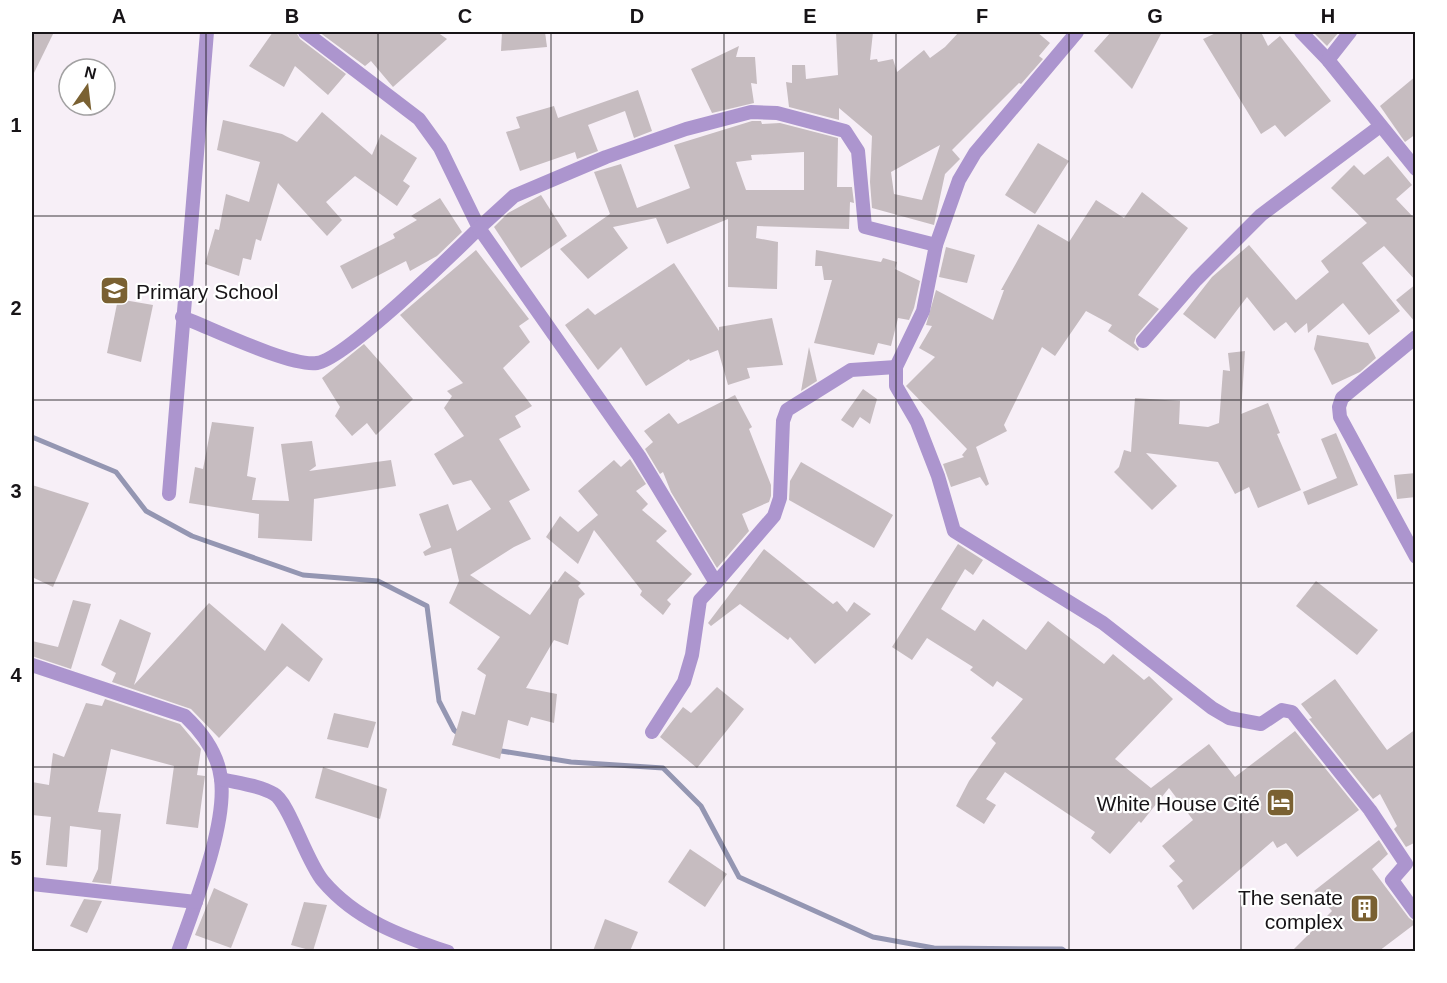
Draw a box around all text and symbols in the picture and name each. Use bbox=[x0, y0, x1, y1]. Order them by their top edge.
text: A bbox=[112, 5, 126, 27]
text: B bbox=[285, 5, 299, 27]
text: C bbox=[458, 5, 472, 27]
text: D bbox=[630, 5, 644, 27]
text: E bbox=[803, 5, 817, 27]
text: F bbox=[976, 5, 988, 27]
text: G bbox=[1147, 5, 1163, 27]
text: H bbox=[1321, 5, 1335, 27]
north arrow bbox=[57, 57, 117, 117]
text: N bbox=[83, 63, 98, 83]
text: 1 bbox=[10, 114, 22, 136]
school or university icon: Primary School bbox=[99, 275, 131, 307]
place label: Primary School bbox=[136, 280, 278, 303]
text: 2 bbox=[10, 297, 22, 319]
text: 3 bbox=[10, 480, 22, 502]
text: 4 bbox=[10, 664, 22, 686]
hotel icon: White House Cité bbox=[1265, 787, 1297, 819]
place label: White House Cité bbox=[1097, 792, 1260, 815]
text: 5 bbox=[10, 847, 22, 869]
place label: The senate complex bbox=[1238, 886, 1343, 933]
building icon: The senate complex bbox=[1348, 893, 1380, 925]

